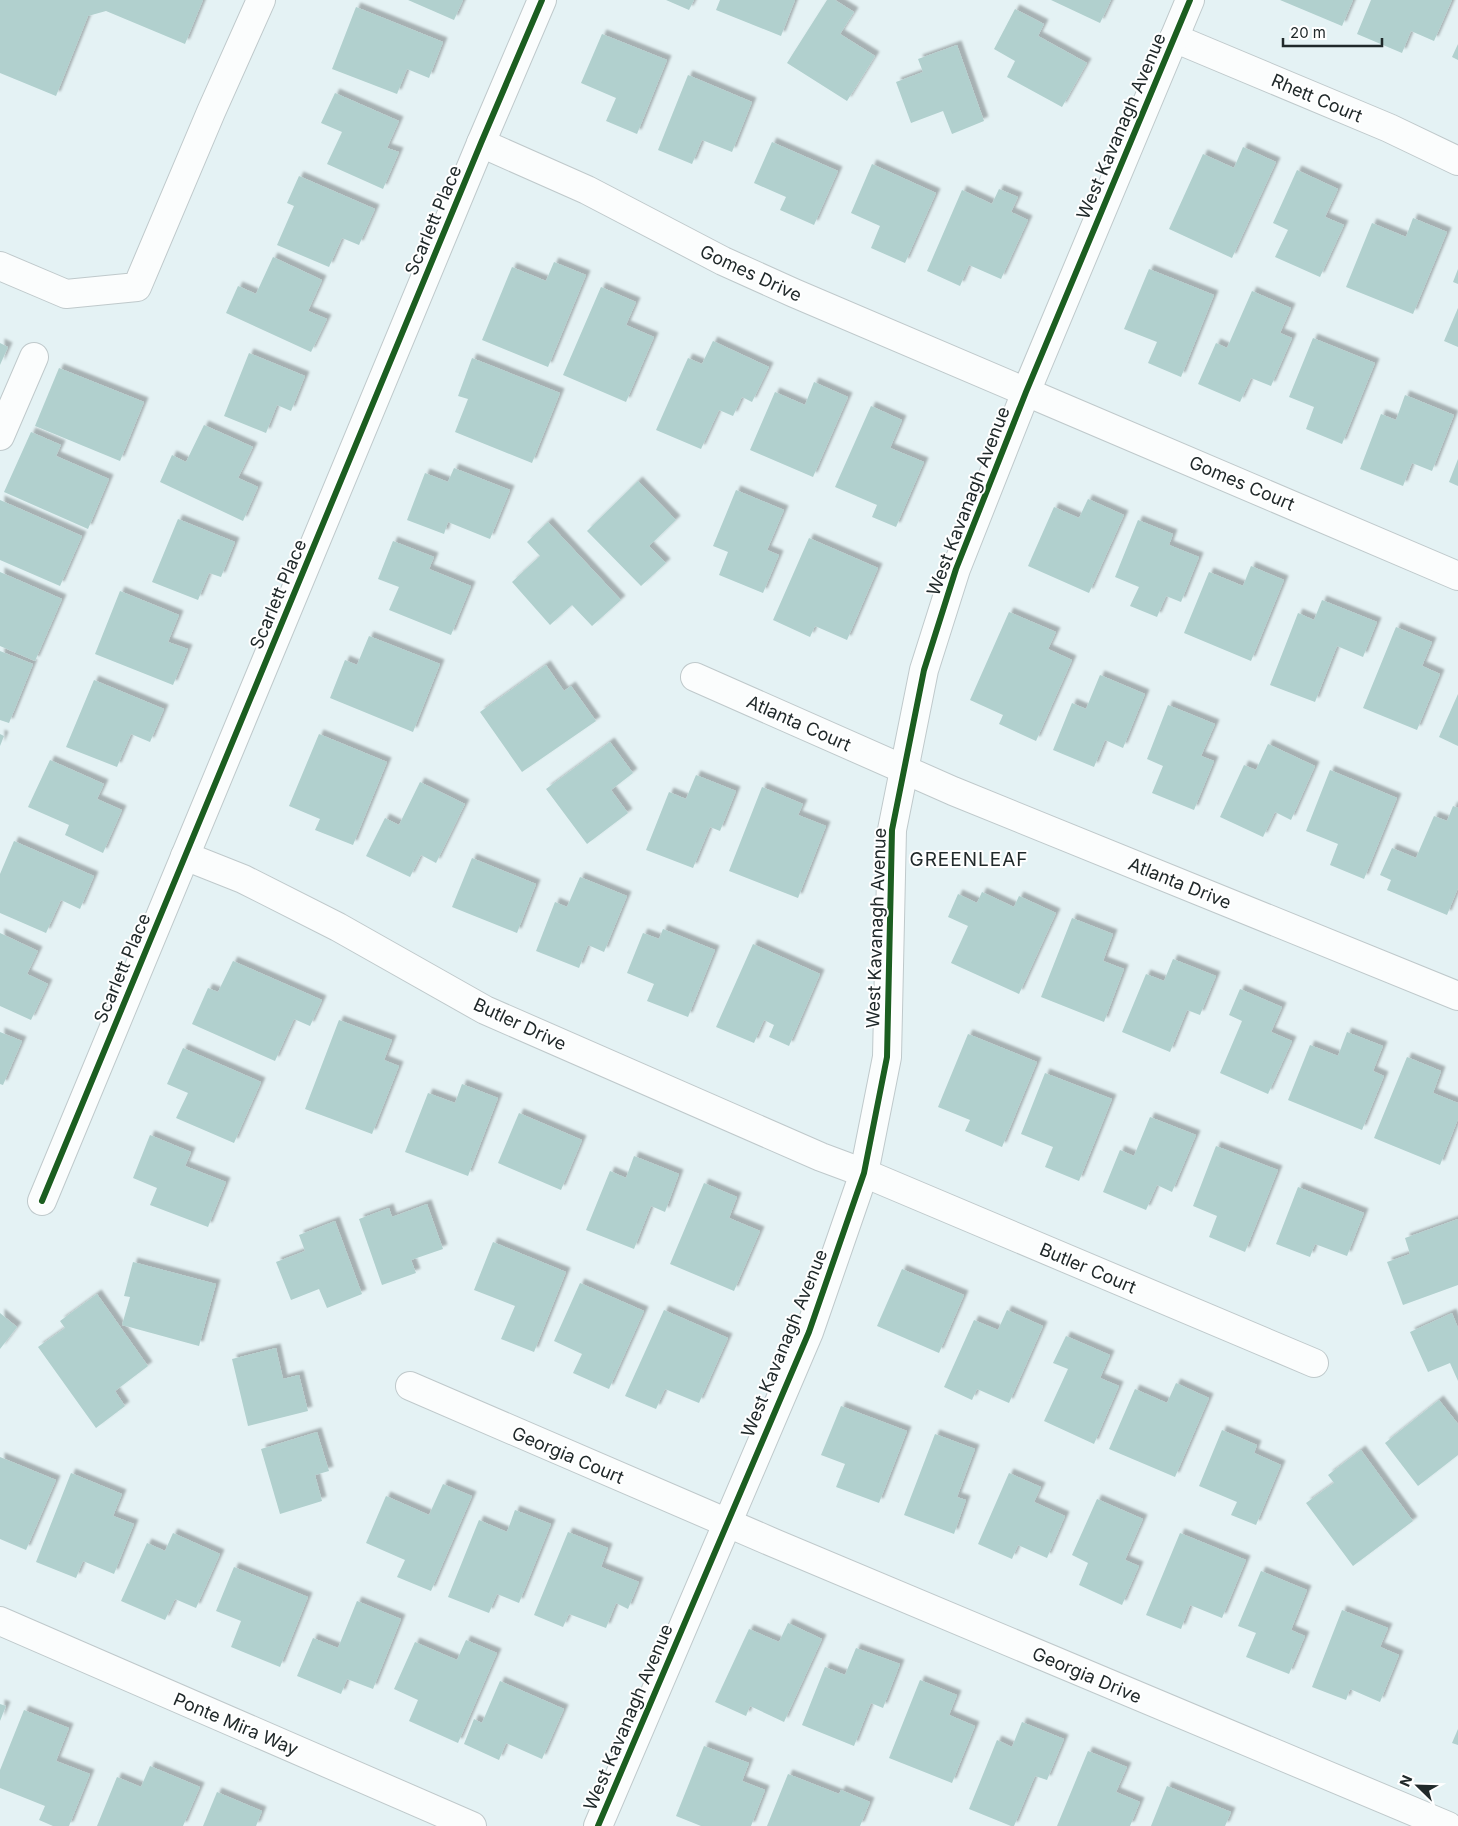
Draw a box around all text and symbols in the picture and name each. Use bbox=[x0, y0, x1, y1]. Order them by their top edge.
scale bar bbox=[1283, 15, 1382, 47]
text: 20 m bbox=[1290, 23, 1326, 42]
street label: West Kavanagh Avenue bbox=[1072, 30, 1170, 222]
street label: Rhett Court bbox=[1268, 69, 1366, 127]
street label: Scarlett Place bbox=[400, 162, 466, 278]
street label: Gomes Drive bbox=[697, 240, 805, 306]
street label: West Kavanagh Avenue bbox=[922, 404, 1014, 598]
street label: Gomes Court bbox=[1186, 451, 1298, 515]
street label: Scarlett Place bbox=[245, 536, 311, 652]
street label: Atlanta Court bbox=[744, 691, 854, 755]
street label: West Kavanagh Avenue bbox=[862, 827, 890, 1029]
district label: GREENLEAF bbox=[909, 848, 1029, 871]
street label: Atlanta Drive bbox=[1126, 853, 1234, 913]
street label: Scarlett Place bbox=[89, 910, 155, 1026]
street label: Butler Drive bbox=[470, 993, 570, 1055]
street label: Butler Court bbox=[1037, 1238, 1139, 1298]
street label: West Kavanagh Avenue bbox=[737, 1246, 831, 1440]
street label: Georgia Court bbox=[509, 1422, 627, 1488]
street label: West Kavanagh Avenue bbox=[579, 1621, 677, 1813]
street label: Georgia Drive bbox=[1029, 1643, 1145, 1707]
street label: Ponte Mira Way bbox=[170, 1688, 302, 1760]
north arrow bbox=[1393, 1761, 1443, 1811]
text: N bbox=[1396, 1772, 1415, 1789]

